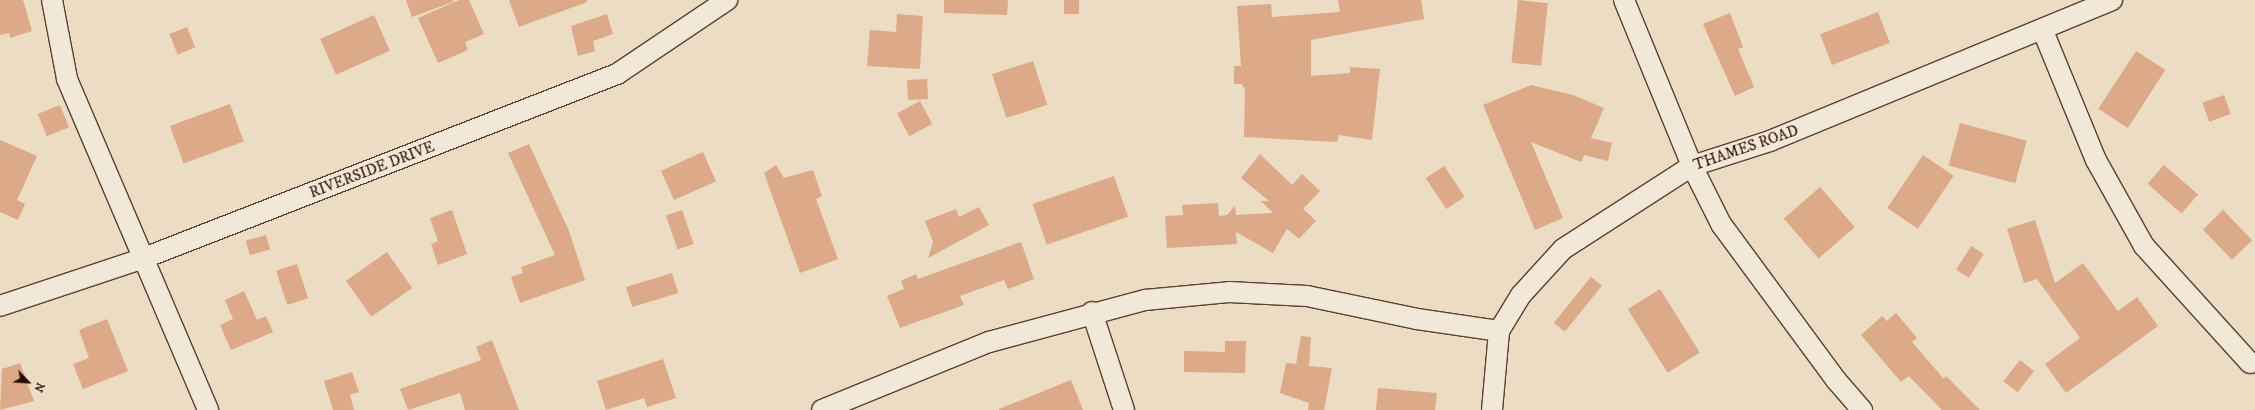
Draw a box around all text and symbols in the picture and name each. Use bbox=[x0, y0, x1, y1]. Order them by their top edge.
street label: THAMES ROAD bbox=[1691, 122, 1801, 174]
street label: RIVERSIDE DRIVE bbox=[307, 138, 437, 202]
north arrow bbox=[8, 362, 48, 402]
text: N bbox=[31, 380, 47, 394]

